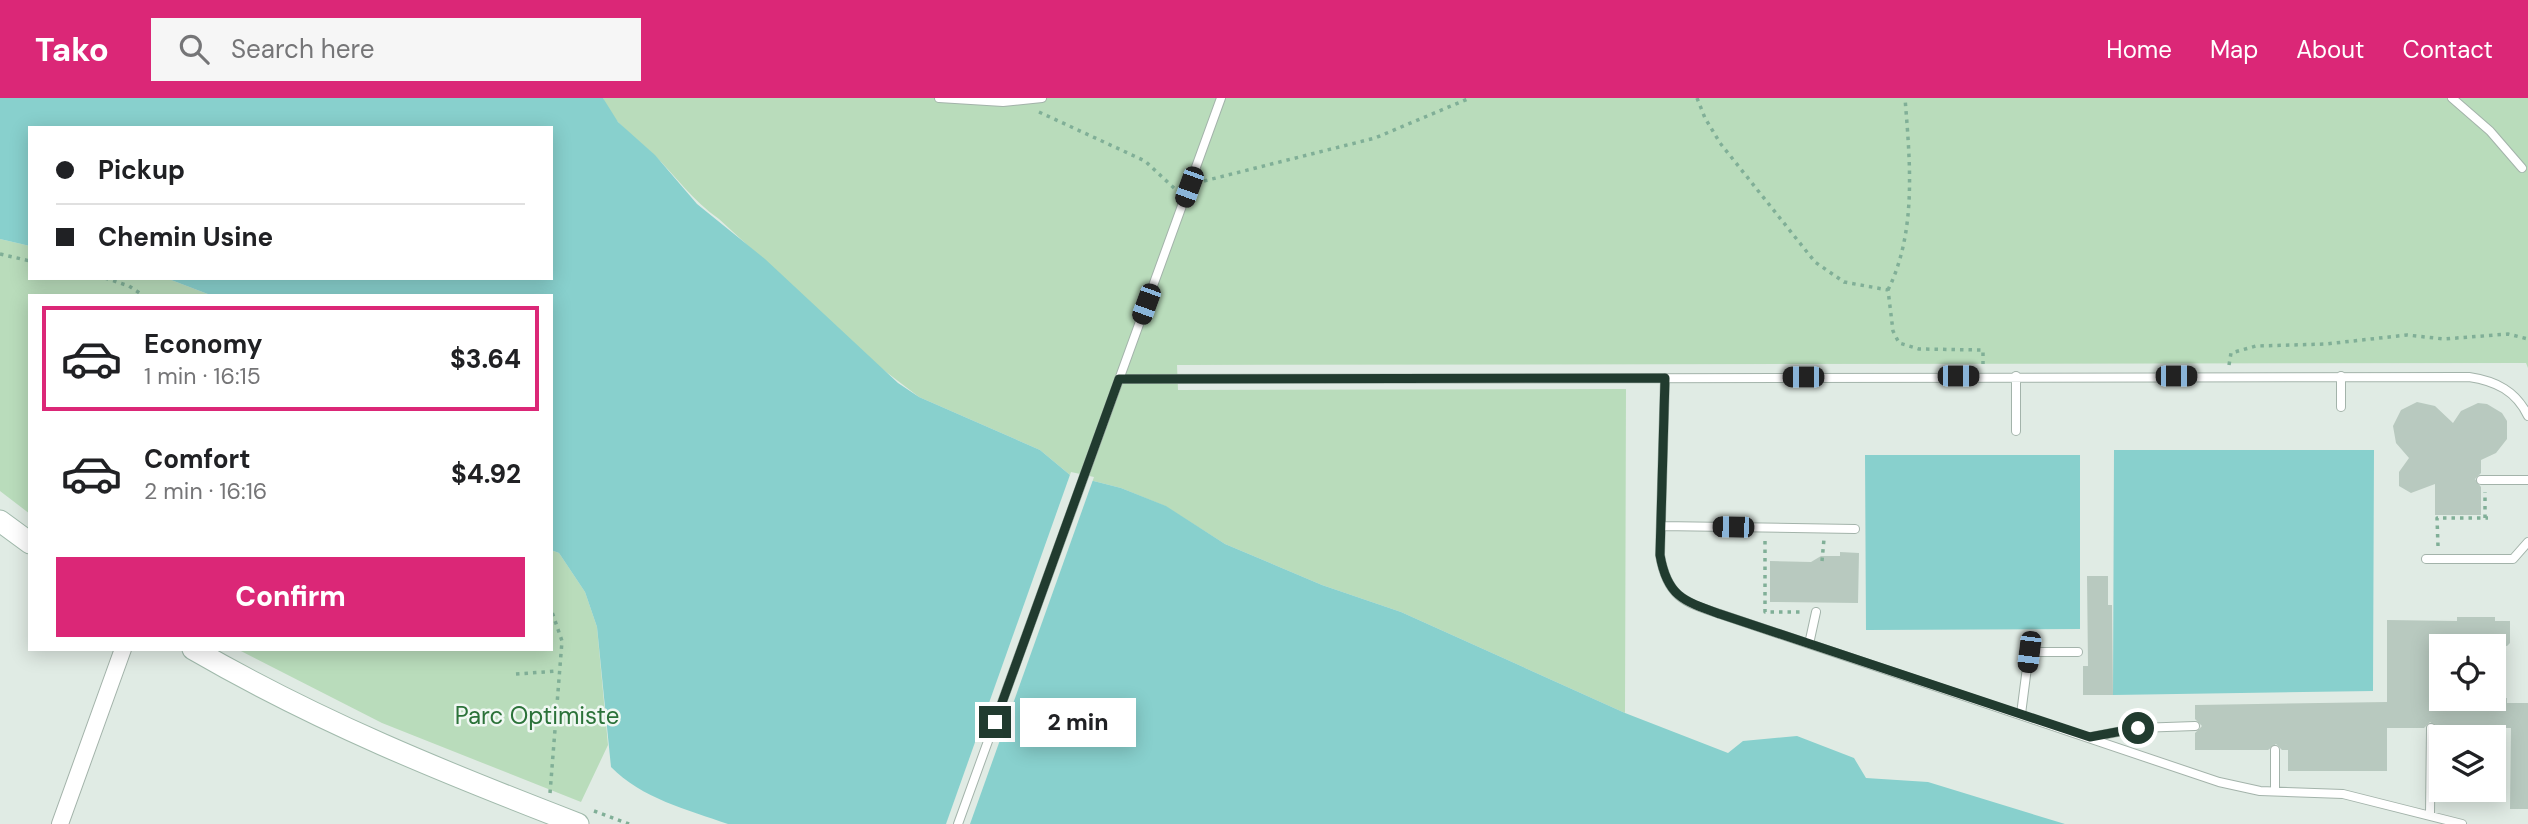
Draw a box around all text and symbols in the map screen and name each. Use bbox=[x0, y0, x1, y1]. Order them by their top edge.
search box bbox=[151, 18, 641, 81]
text: Tako bbox=[35, 28, 109, 71]
icon: search bbox=[175, 30, 213, 68]
text: Search here bbox=[231, 32, 374, 66]
text: Home bbox=[2106, 34, 2172, 65]
text: Map bbox=[2210, 34, 2258, 65]
text: About bbox=[2296, 34, 2365, 65]
text: Contact bbox=[2403, 34, 2493, 65]
text: Pickup bbox=[98, 153, 185, 187]
car bbox=[1172, 164, 1207, 210]
text: Chemin Usine bbox=[98, 220, 273, 254]
car bbox=[1129, 281, 1164, 327]
icon: car bbox=[60, 327, 123, 390]
text: Economy bbox=[144, 327, 262, 361]
text: $3.64 bbox=[450, 342, 521, 376]
text: 1 min · 16:15 bbox=[144, 361, 261, 391]
car bbox=[1938, 366, 1980, 387]
car bbox=[2156, 366, 2198, 387]
car bbox=[1783, 367, 1825, 388]
icon: car bbox=[60, 442, 123, 505]
text: Comfort bbox=[144, 442, 250, 476]
text: $4.92 bbox=[451, 457, 521, 491]
text: 2 min · 16:16 bbox=[144, 476, 267, 506]
car bbox=[1712, 516, 1755, 538]
button: Confirm bbox=[56, 557, 525, 637]
car bbox=[2017, 630, 2042, 674]
map controls bbox=[2429, 634, 2506, 802]
button: locate bbox=[2429, 634, 2506, 711]
callout: 2 min bbox=[1020, 698, 1135, 746]
park label: Parc Optimiste bbox=[455, 700, 619, 731]
route end bbox=[979, 706, 1011, 738]
text: 2 min bbox=[1047, 707, 1109, 737]
route start bbox=[2122, 712, 2154, 744]
button: layers bbox=[2429, 725, 2506, 802]

